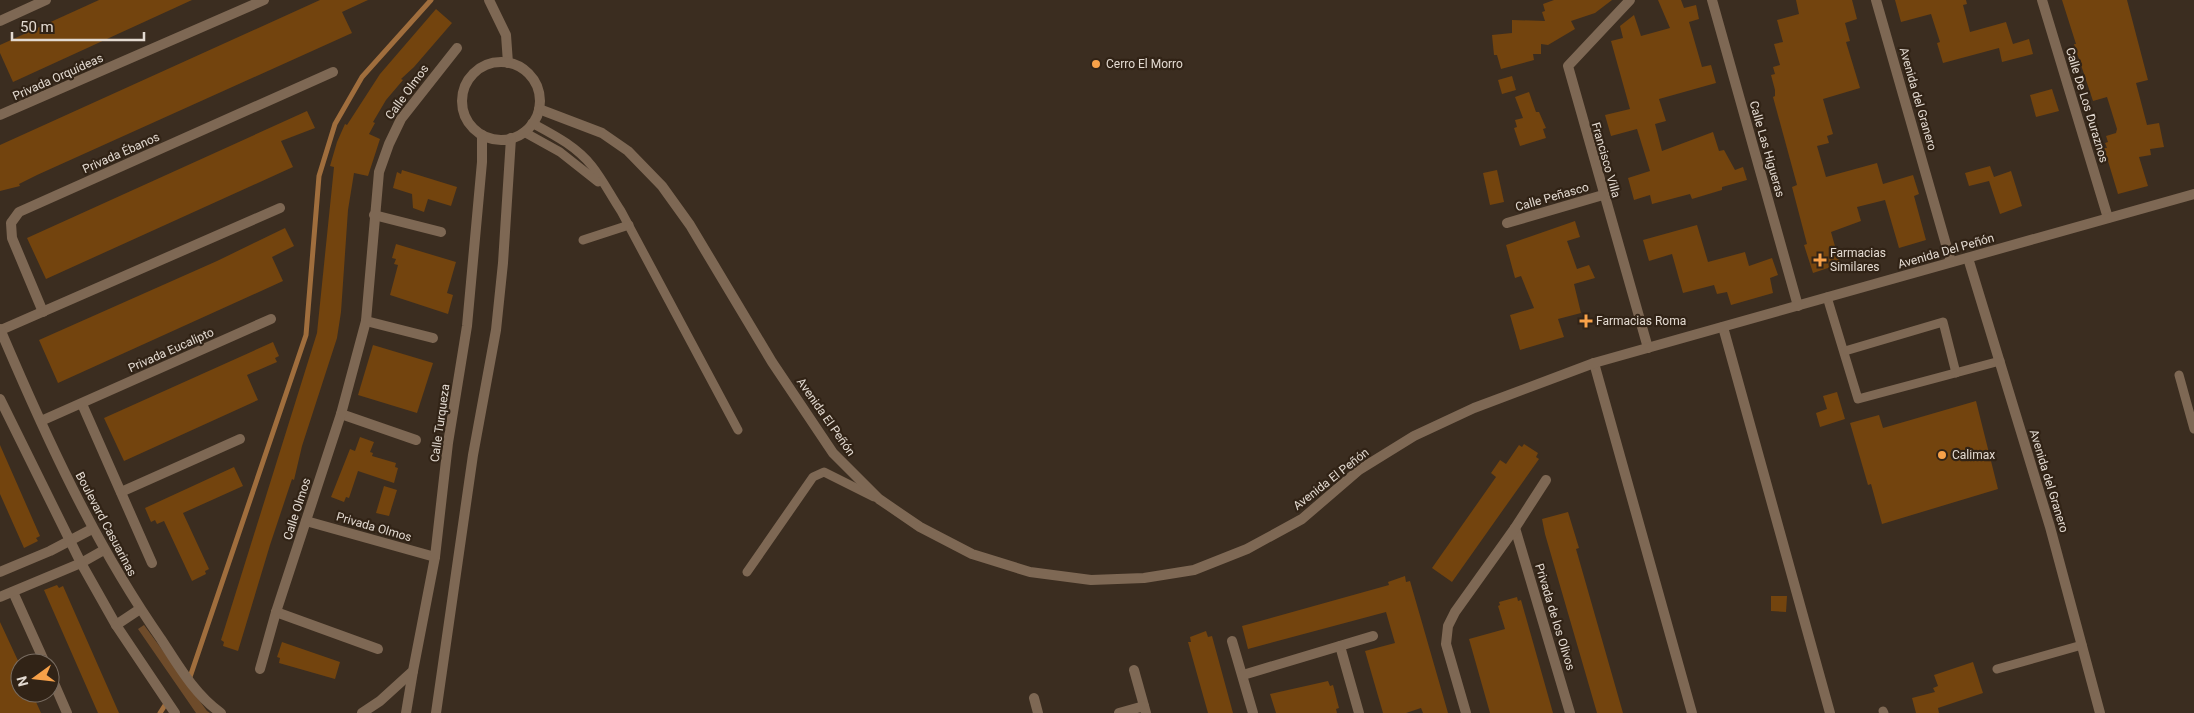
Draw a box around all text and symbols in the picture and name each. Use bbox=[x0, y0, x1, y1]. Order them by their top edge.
scale bar bbox=[12, 10, 145, 42]
text: 50 m bbox=[20, 18, 54, 36]
street label: Avenida del Granero bbox=[1897, 46, 1939, 152]
street label: Calle De Los Duraznos bbox=[2063, 46, 2111, 164]
street label: Privada Orquídeas bbox=[11, 51, 105, 103]
place label: Cerro El Morro bbox=[1106, 57, 1183, 71]
marker: Cerro El Morro bbox=[1090, 58, 1102, 70]
street label: Calle Olmos bbox=[382, 62, 432, 122]
street label: Calle Las Higueras bbox=[1747, 99, 1787, 199]
street label: Francisco Villa bbox=[1589, 121, 1623, 199]
street label: Privada Ébanos bbox=[80, 129, 162, 176]
street label: Calle Peñasco bbox=[1514, 180, 1591, 214]
street label: Avenida Del Peñón bbox=[1896, 231, 1996, 271]
place label: Farmacias Similares bbox=[1830, 246, 1886, 274]
marker: Farmacias Similares bbox=[1814, 254, 1826, 266]
place label: Farmacias Roma bbox=[1596, 314, 1686, 328]
marker: Farmacias Roma bbox=[1580, 315, 1592, 327]
street label: Privada Eucalipto bbox=[126, 325, 216, 375]
street label: Avenida El Peñón bbox=[794, 375, 858, 459]
street label: Calle Turqueza bbox=[428, 383, 452, 463]
street label: Avenida del Granero bbox=[2027, 428, 2071, 534]
street label: Avenida El Peñón bbox=[1290, 445, 1372, 513]
place label: Calimax bbox=[1952, 448, 1995, 462]
marker: Calimax bbox=[1936, 449, 1948, 461]
street label: Boulevard Casuarinas bbox=[73, 469, 139, 579]
street label: Calle Olmos bbox=[280, 476, 314, 542]
street label: Privada Olmos bbox=[335, 510, 413, 544]
street label: Privada de los Olivos bbox=[1532, 562, 1578, 672]
north arrow bbox=[10, 653, 60, 703]
text: N bbox=[13, 675, 31, 688]

